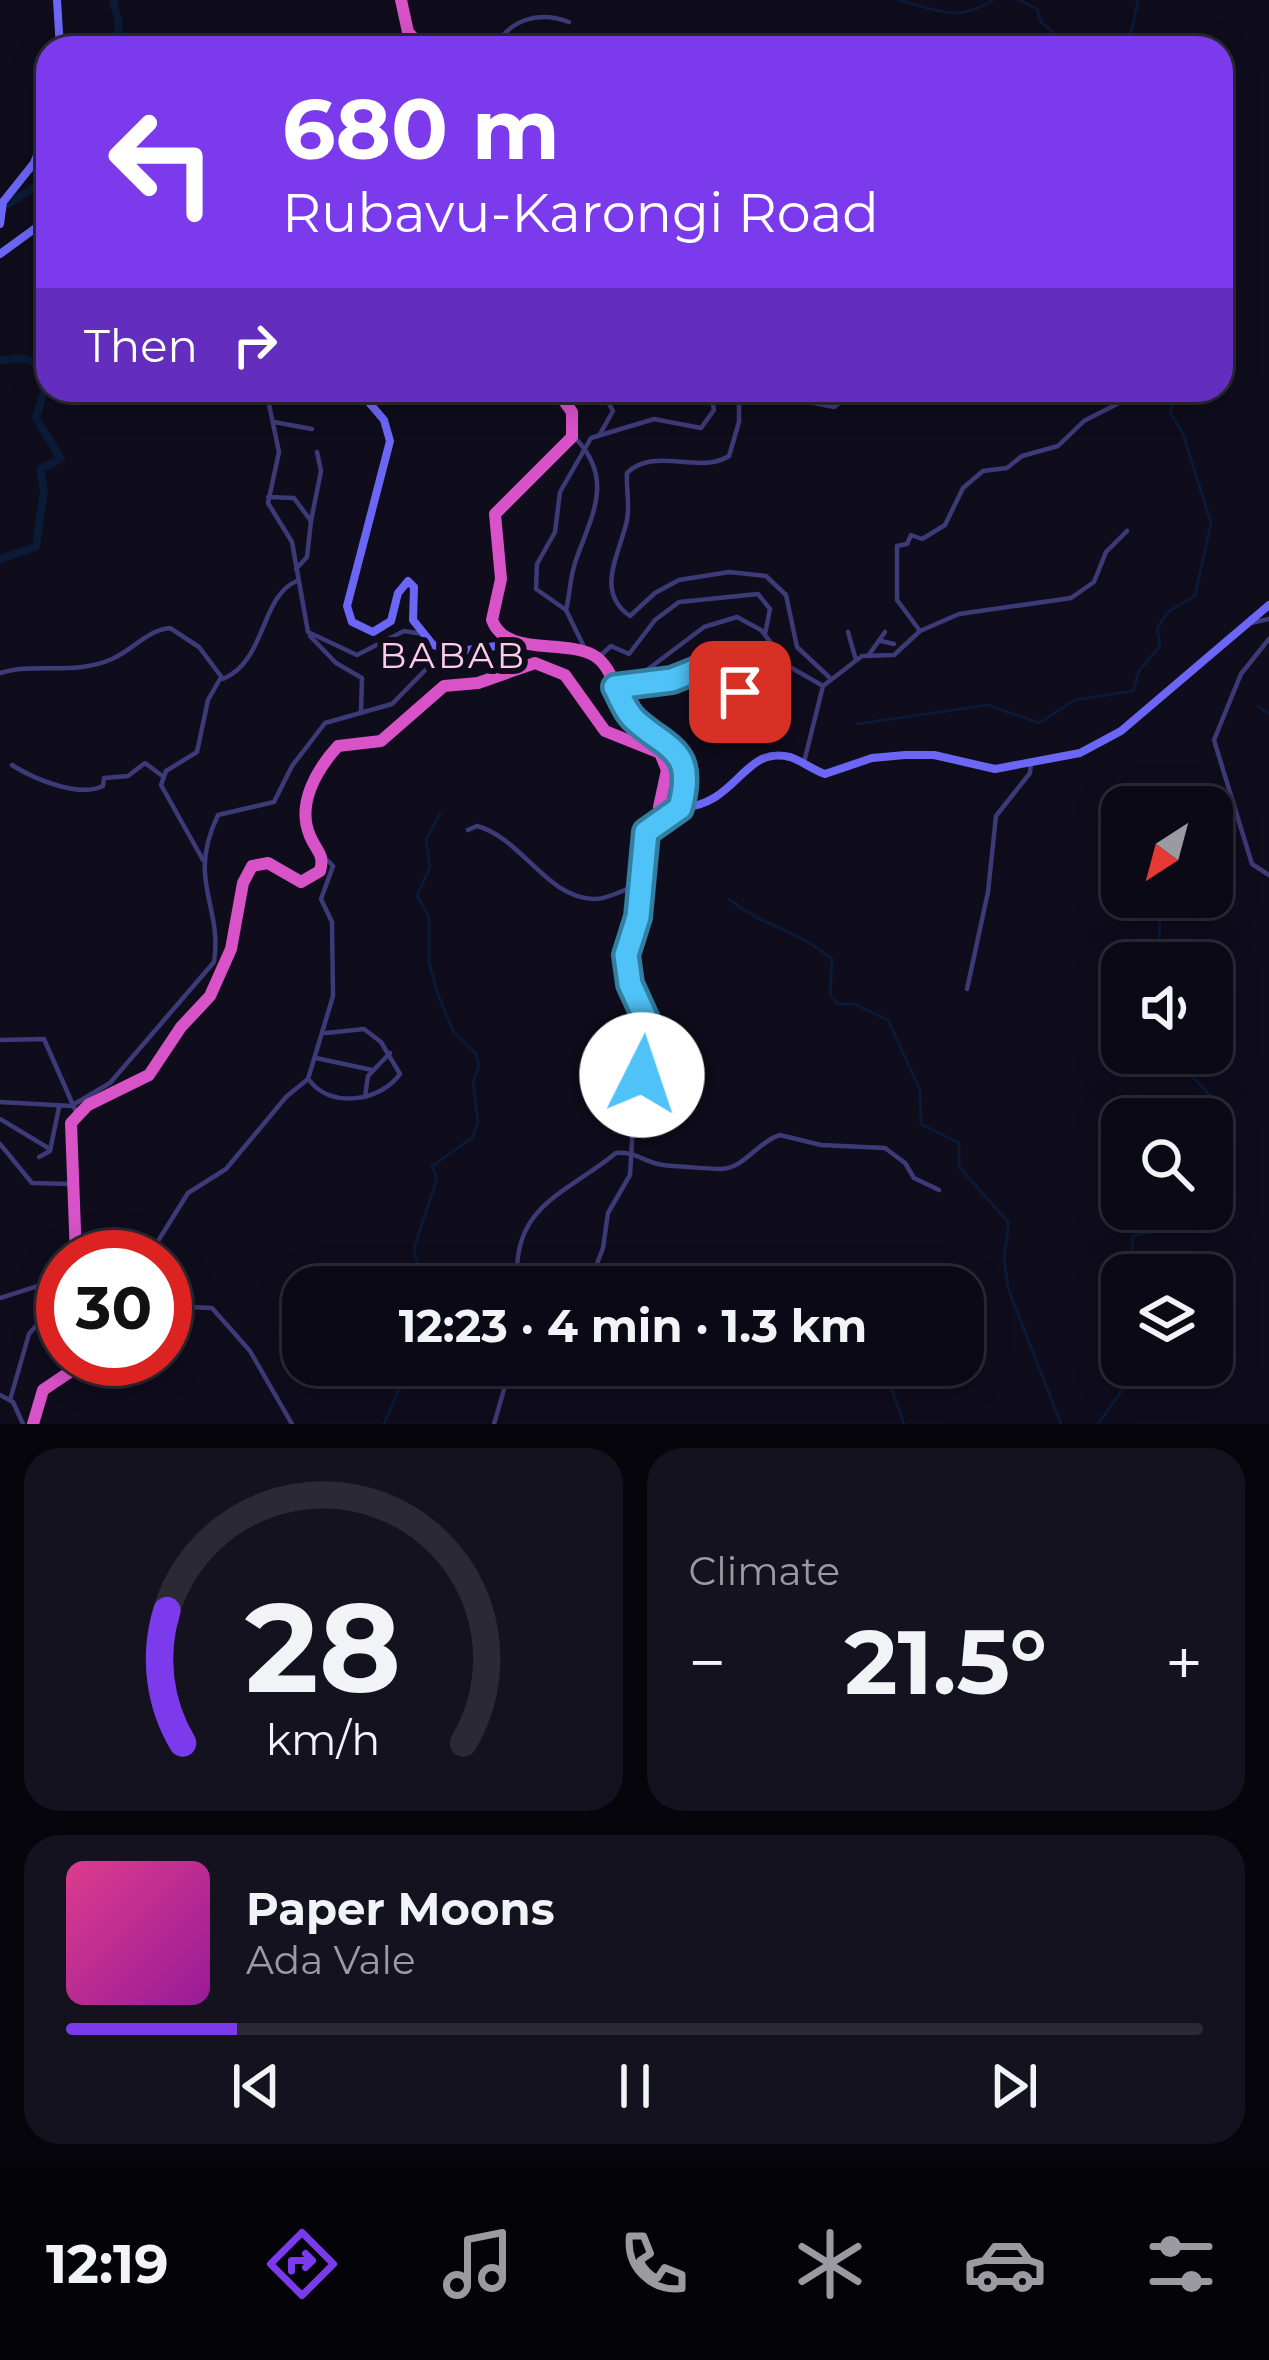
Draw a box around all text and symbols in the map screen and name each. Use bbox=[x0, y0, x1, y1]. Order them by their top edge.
text: 680 m bbox=[282, 78, 560, 180]
icon: left bbox=[84, 84, 240, 240]
text: Rubavu-Karongi Road bbox=[282, 180, 879, 246]
icon: right bbox=[222, 312, 288, 378]
text: Then bbox=[84, 318, 198, 373]
district label: BABAB bbox=[379, 633, 527, 677]
pin bbox=[689, 641, 791, 743]
icon: arrive bbox=[707, 659, 773, 725]
north arrow bbox=[1101, 786, 1233, 918]
map controls bbox=[1101, 786, 1233, 1386]
button: sound bbox=[1101, 942, 1233, 1074]
position arrow bbox=[579, 1012, 705, 1138]
button: search bbox=[1101, 1098, 1233, 1230]
speed limit sign: 30 bbox=[36, 1230, 192, 1386]
button: layers bbox=[1101, 1254, 1233, 1386]
text: 12:23 · 4 min · 1.3 km bbox=[399, 1298, 867, 1353]
text: Climate bbox=[689, 1547, 840, 1595]
text: 28 bbox=[245, 1571, 401, 1723]
text: 21.5° bbox=[844, 1607, 1047, 1717]
text: − bbox=[689, 1622, 726, 1703]
text: + bbox=[1165, 1622, 1203, 1703]
text: km/h bbox=[266, 1712, 380, 1765]
text: Paper Moons bbox=[246, 1881, 555, 1936]
text: Ada Vale bbox=[246, 1936, 416, 1984]
icon: previous bbox=[223, 2053, 289, 2119]
icon: pause bbox=[602, 2053, 668, 2119]
icon: next bbox=[981, 2053, 1047, 2119]
icon: directions bbox=[260, 2222, 344, 2306]
icon: music bbox=[436, 2222, 520, 2306]
icon: phone bbox=[612, 2222, 696, 2306]
icon: climate bbox=[788, 2222, 872, 2306]
icon: car bbox=[963, 2222, 1047, 2306]
icon: filters bbox=[1139, 2222, 1223, 2306]
text: 12:19 bbox=[46, 2231, 169, 2297]

